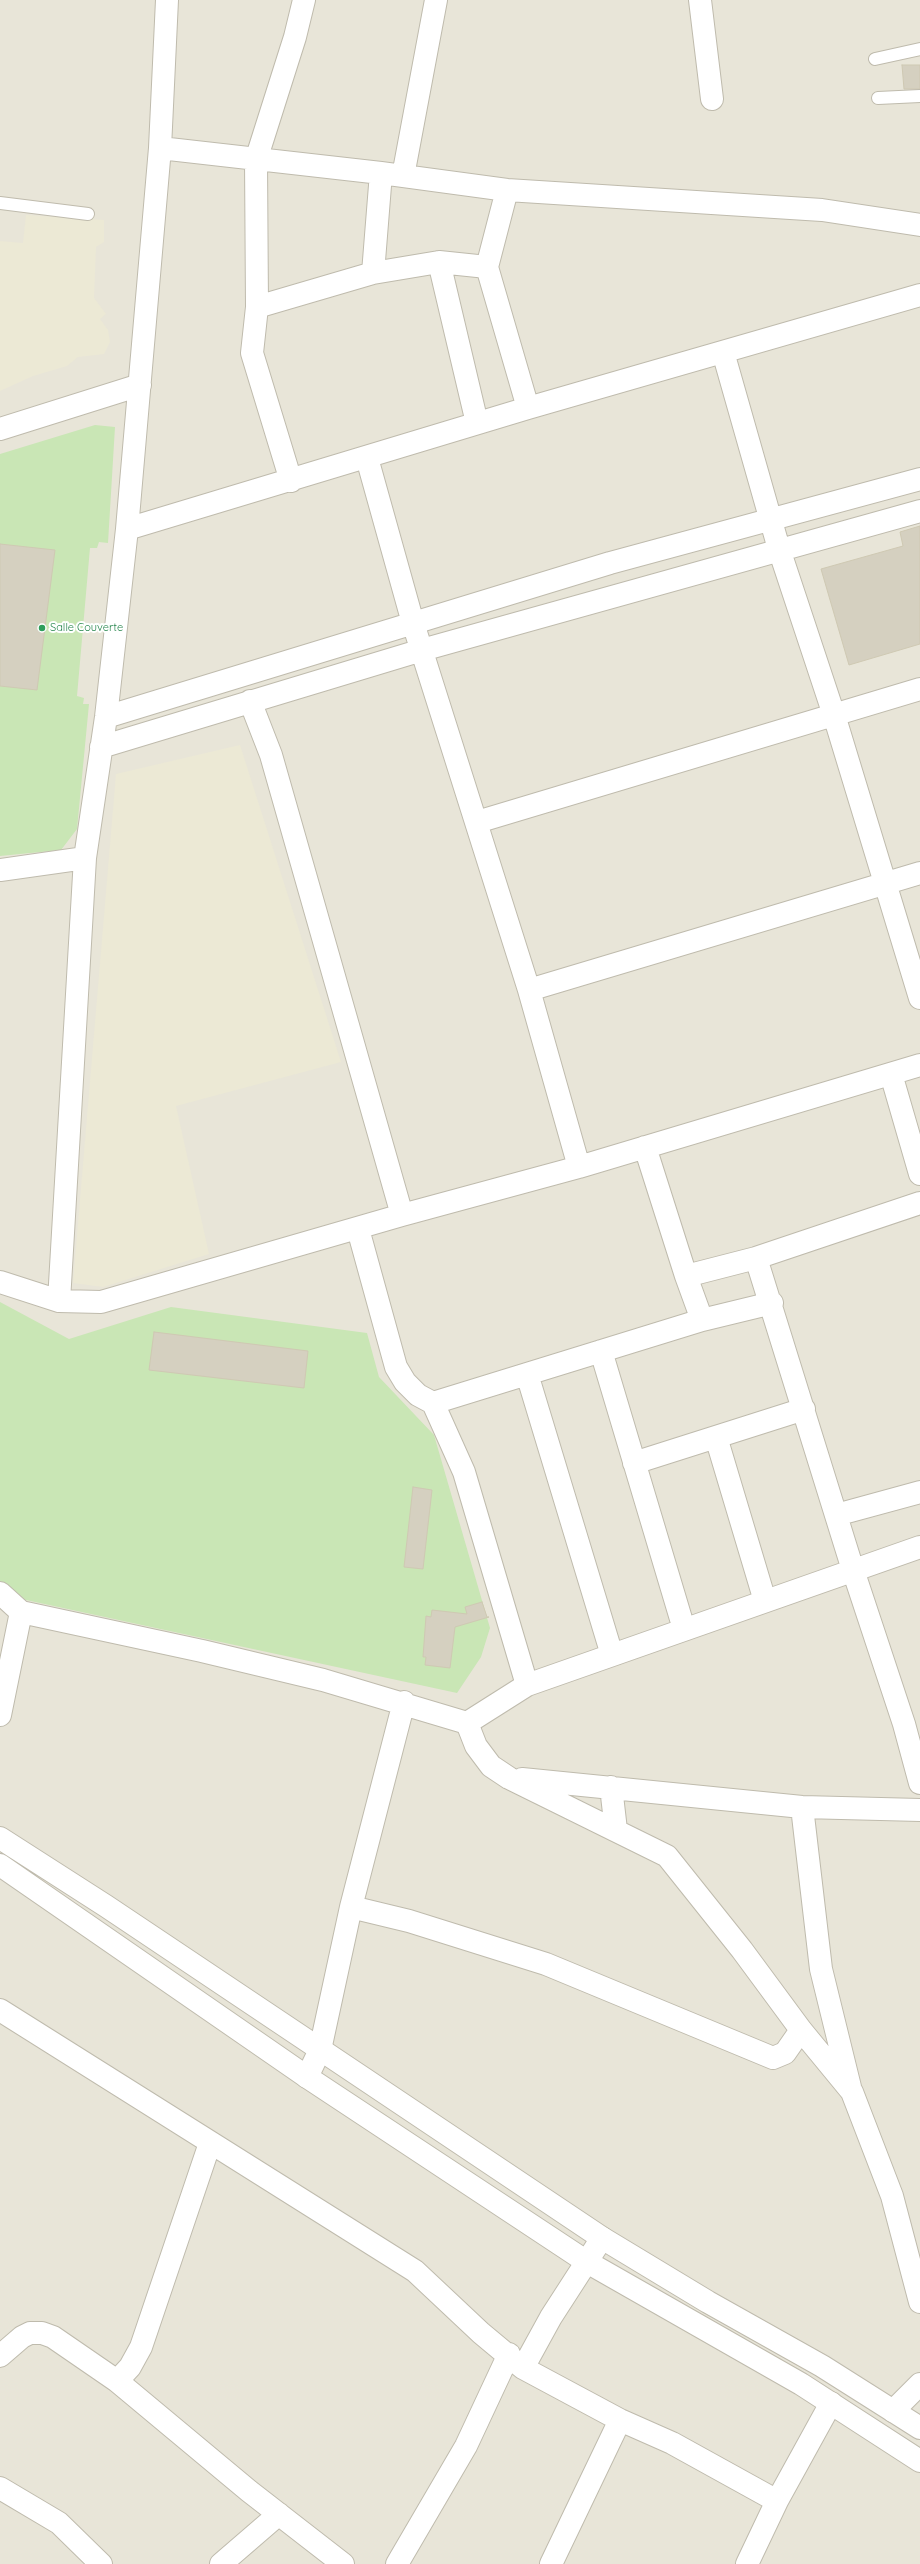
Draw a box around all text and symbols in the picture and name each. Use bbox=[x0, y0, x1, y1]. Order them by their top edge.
place label: Salle Couverte bbox=[50, 621, 123, 635]
marker: Salle Couverte bbox=[37, 623, 47, 633]

